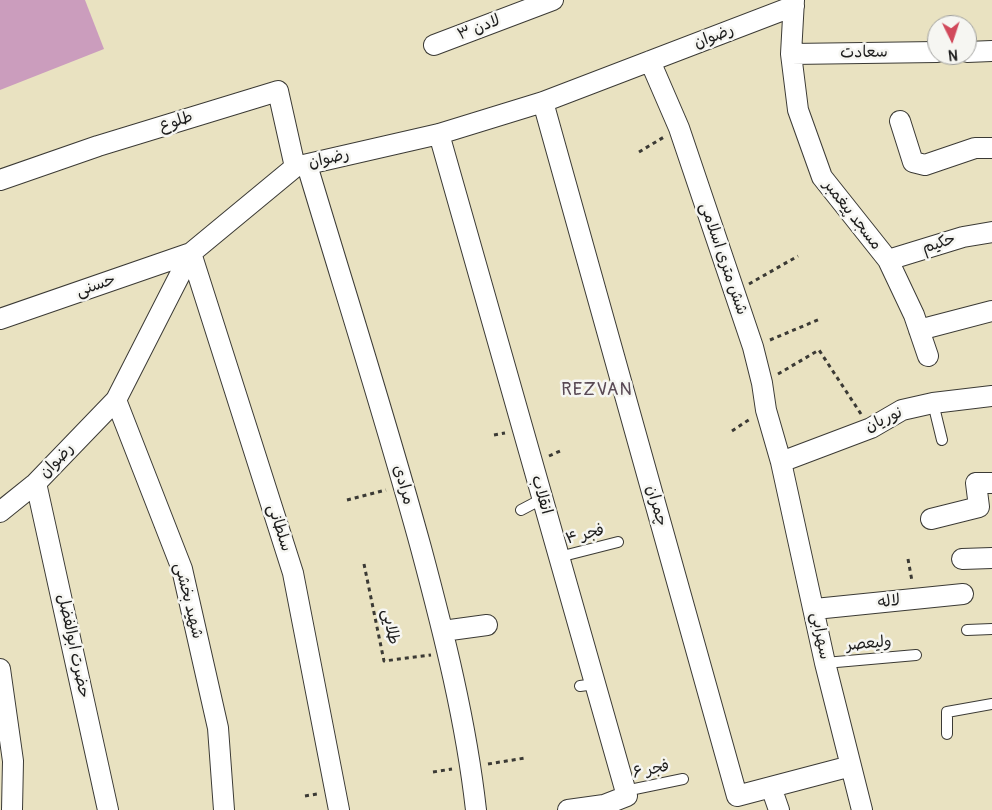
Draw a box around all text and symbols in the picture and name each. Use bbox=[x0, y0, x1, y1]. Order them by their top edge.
street label: لادن ۳ bbox=[455, 11, 503, 45]
north arrow bbox=[927, 15, 977, 65]
street label: رضوان bbox=[691, 21, 737, 53]
street label: سعادت bbox=[840, 43, 888, 63]
text: N bbox=[948, 46, 958, 63]
street label: طلوع bbox=[157, 108, 195, 136]
street label: رضوان bbox=[307, 145, 351, 173]
street label: مسجد پیغمبر bbox=[819, 176, 885, 254]
street label: شش متری اسلامی bbox=[695, 200, 751, 318]
street label: حکیم bbox=[920, 230, 958, 258]
street label: حسنی bbox=[74, 270, 118, 302]
district label: REZVAN bbox=[561, 379, 633, 401]
street label: نوریان bbox=[862, 403, 906, 437]
street label: رضوان bbox=[36, 440, 78, 482]
street label: مرادی bbox=[388, 463, 418, 507]
street label: انقلاب bbox=[526, 473, 556, 517]
street label: چمران bbox=[641, 483, 671, 529]
street label: سلطانی bbox=[262, 502, 296, 554]
street label: فجر ۴ bbox=[564, 521, 606, 549]
street label: شهید بخشی bbox=[169, 561, 207, 641]
street label: لاله bbox=[877, 591, 901, 613]
street label: حضرت ابوالفضل bbox=[53, 592, 93, 700]
street label: طلایی bbox=[377, 608, 403, 646]
street label: سهرابی bbox=[806, 611, 834, 661]
street label: ولیعصر bbox=[846, 632, 892, 656]
street label: فجر ۶ bbox=[631, 757, 671, 783]

